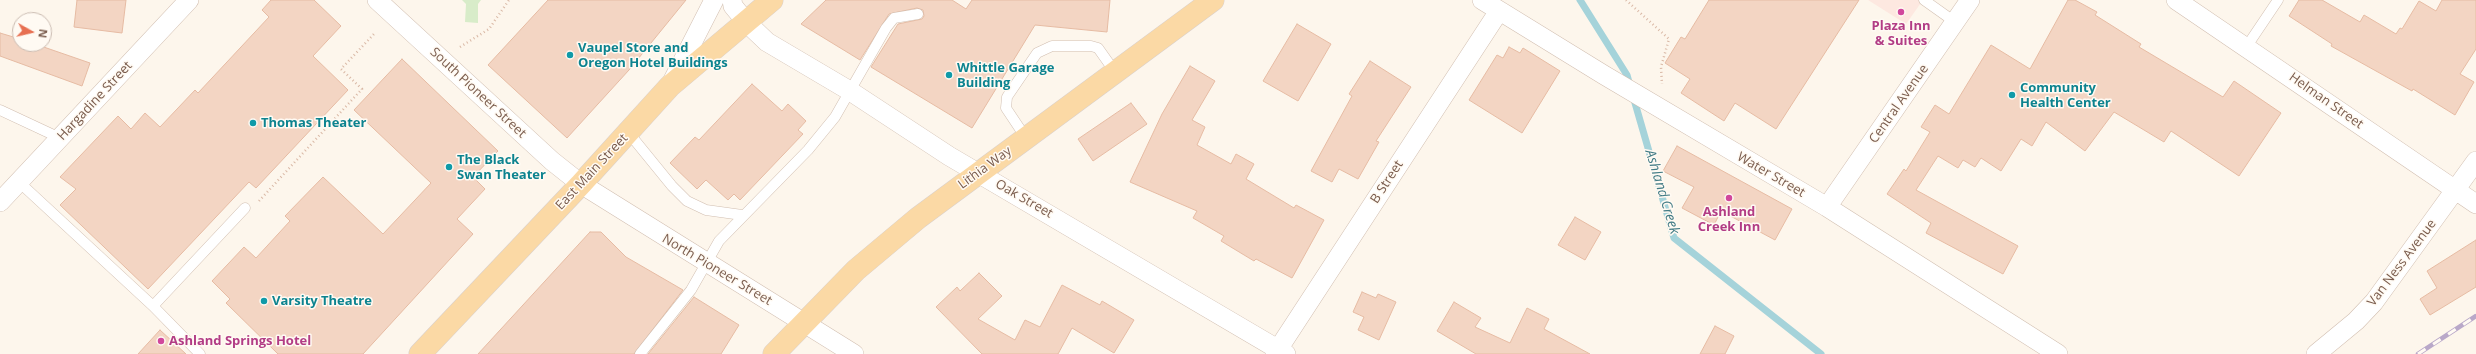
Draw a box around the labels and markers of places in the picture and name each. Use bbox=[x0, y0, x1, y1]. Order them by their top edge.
marker: Plaza Inn & Suites bbox=[1896, 7, 1906, 17]
place label: Plaza Inn & Suites bbox=[1872, 18, 1930, 49]
place label: Vaupel Store and Oregon Hotel Buildings bbox=[578, 40, 728, 71]
marker: Vaupel Store and Oregon Hotel Buildings bbox=[565, 50, 575, 60]
place label: Whittle Garage Building bbox=[957, 60, 1054, 91]
marker: Whittle Garage Building bbox=[944, 70, 954, 80]
place label: Community Health Center bbox=[2020, 80, 2111, 111]
marker: Community Health Center bbox=[2007, 90, 2017, 100]
place label: Thomas Theater bbox=[261, 115, 366, 131]
marker: Thomas Theater bbox=[248, 118, 258, 128]
place label: The Black Swan Theater bbox=[457, 152, 546, 183]
marker: The Black Swan Theater bbox=[444, 162, 454, 172]
marker: Ashland Creek Inn bbox=[1724, 193, 1734, 203]
place label: Ashland Creek Inn bbox=[1698, 204, 1760, 235]
place label: Varsity Theatre bbox=[272, 293, 372, 309]
marker: Varsity Theatre bbox=[259, 296, 269, 306]
place label: Ashland Springs Hotel bbox=[169, 333, 311, 349]
marker: Ashland Springs Hotel bbox=[156, 336, 166, 346]

